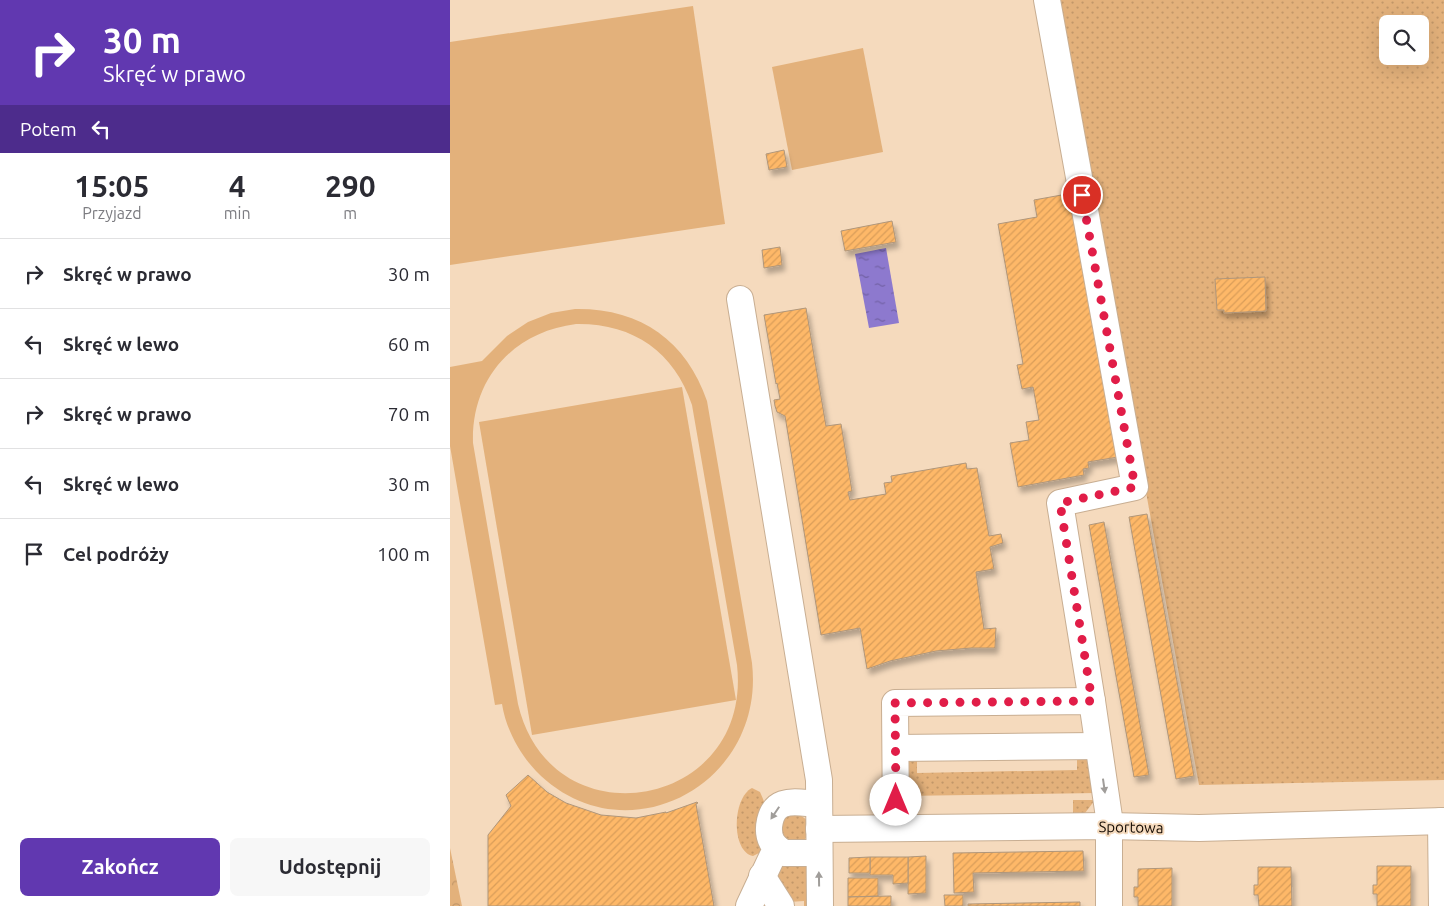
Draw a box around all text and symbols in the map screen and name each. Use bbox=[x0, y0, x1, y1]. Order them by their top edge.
map controls bbox=[1379, 15, 1429, 65]
button: search bbox=[1379, 15, 1429, 65]
icon: right bbox=[20, 20, 85, 85]
text: 30 m bbox=[103, 20, 181, 60]
text: Skręć w prawo bbox=[103, 61, 246, 86]
icon: left bbox=[87, 115, 115, 143]
text: Potem bbox=[20, 118, 77, 140]
text: 15:05 bbox=[74, 169, 149, 203]
text: 4 bbox=[229, 169, 246, 203]
text: 290 bbox=[325, 169, 376, 203]
pin bbox=[1061, 174, 1103, 216]
icon: arrive bbox=[1068, 181, 1096, 209]
text: Przyjazd bbox=[82, 204, 142, 222]
text: min bbox=[224, 204, 251, 222]
text: m bbox=[343, 204, 357, 222]
icon: right bbox=[20, 260, 48, 288]
text: Skręć w prawo bbox=[63, 263, 192, 285]
text: 30 m bbox=[388, 263, 430, 285]
icon: left bbox=[20, 330, 48, 358]
text: Skręć w lewo bbox=[63, 333, 179, 355]
text: 60 m bbox=[388, 333, 430, 355]
icon: right bbox=[20, 400, 48, 428]
text: Skręć w prawo bbox=[63, 403, 192, 425]
text: 70 m bbox=[388, 403, 430, 425]
icon: left bbox=[20, 470, 48, 498]
text: Skręć w lewo bbox=[63, 473, 179, 495]
text: 30 m bbox=[388, 473, 430, 495]
icon: arrive bbox=[20, 540, 48, 568]
text: Cel podróży bbox=[63, 543, 169, 565]
text: 100 m bbox=[377, 543, 430, 565]
position arrow bbox=[869, 773, 921, 825]
one-way arrow bbox=[1100, 779, 1108, 795]
one-way arrow bbox=[770, 806, 780, 820]
street label: Sportowa bbox=[1098, 818, 1164, 836]
button: Zakończ bbox=[20, 838, 220, 896]
button: Udostępnij bbox=[230, 838, 430, 896]
one-way arrow bbox=[815, 871, 823, 887]

